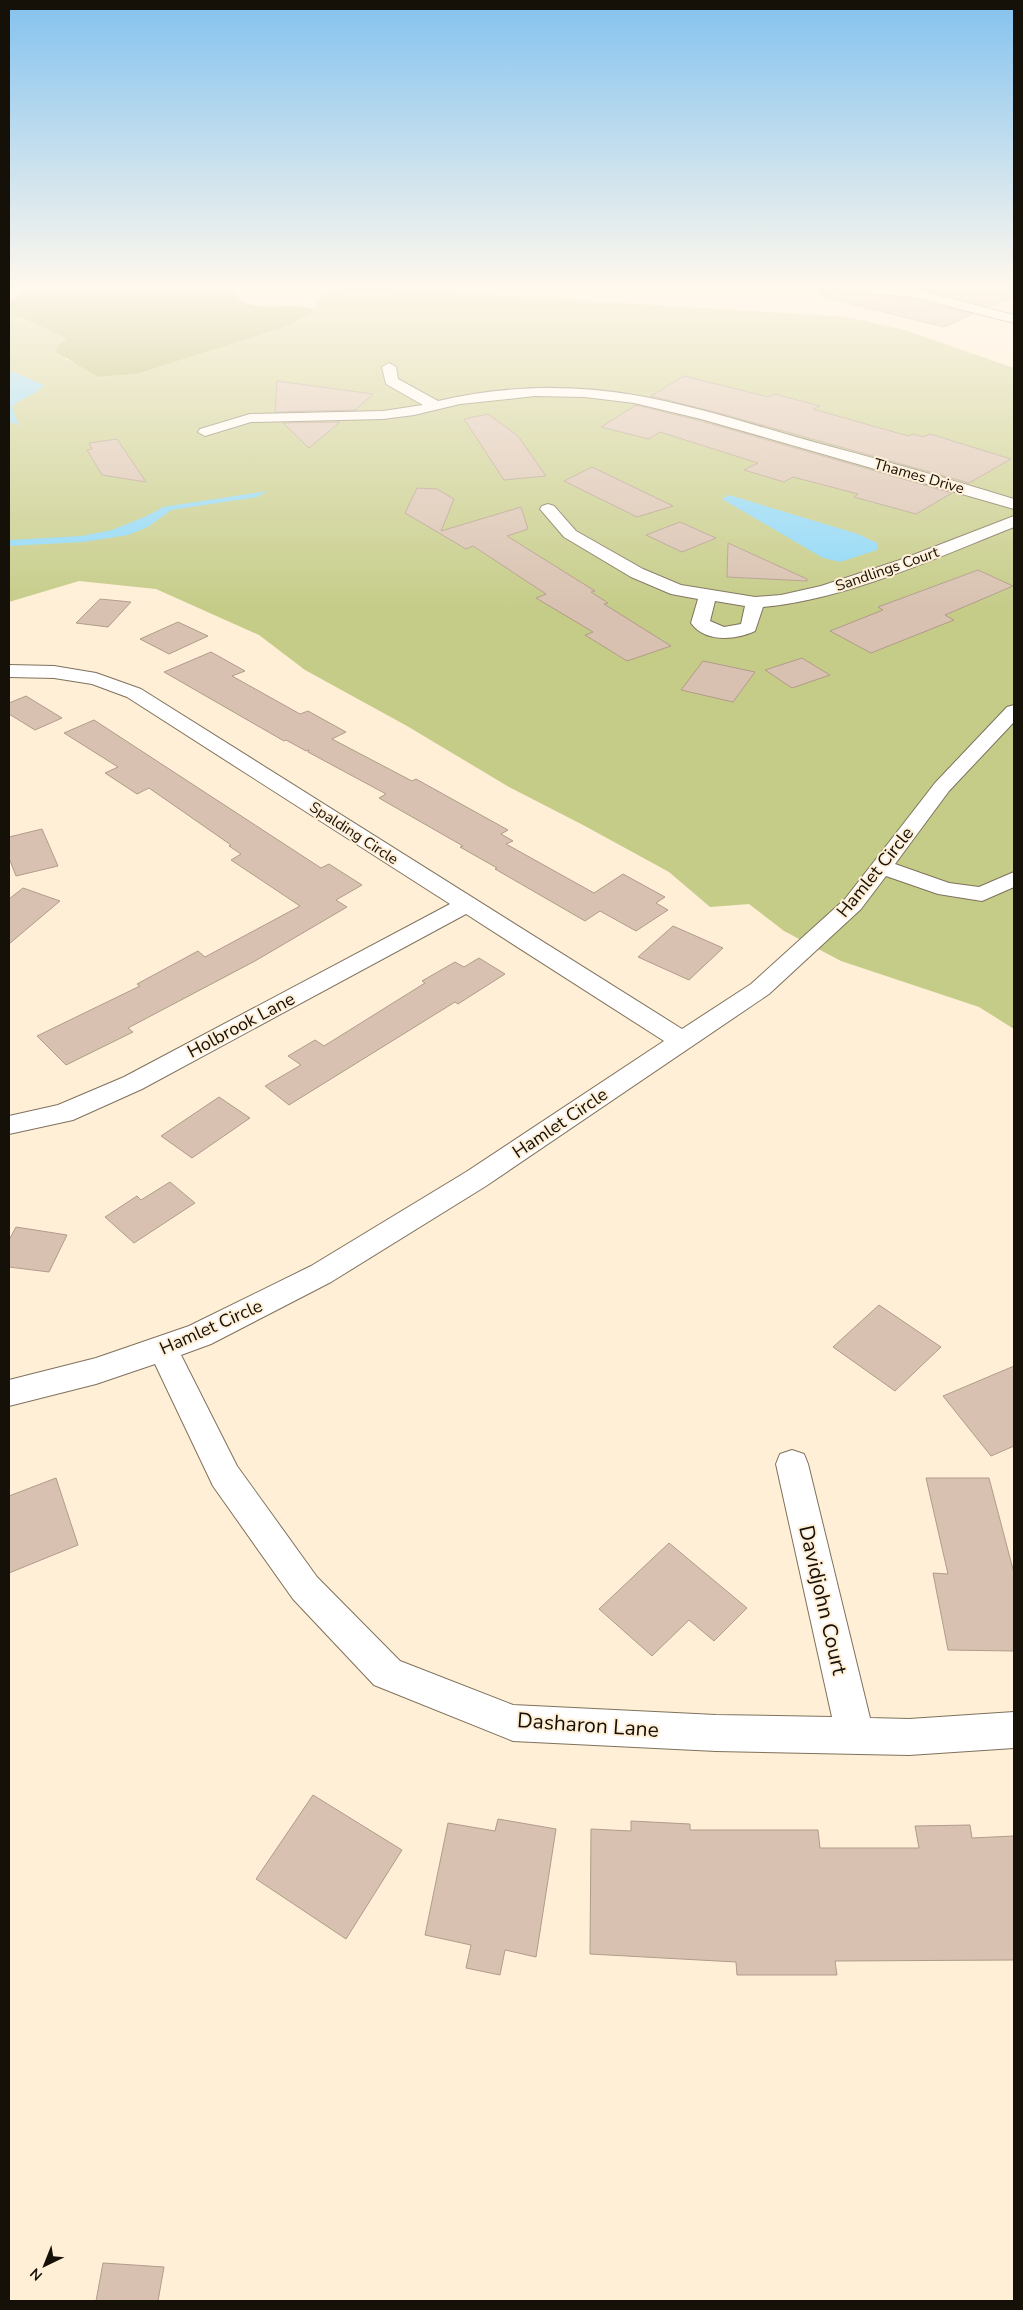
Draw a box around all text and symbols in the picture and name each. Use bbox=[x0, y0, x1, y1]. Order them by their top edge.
street label: Thames Drive bbox=[872, 454, 966, 498]
street label: Sandlings Court bbox=[833, 542, 942, 596]
street label: Spalding Circle bbox=[306, 797, 402, 869]
street label: Hamlet Circle bbox=[831, 822, 919, 922]
street label: Holbrook Lane bbox=[183, 987, 299, 1063]
street label: Hamlet Circle bbox=[508, 1082, 612, 1164]
street label: Hamlet Circle bbox=[156, 1294, 266, 1360]
street label: Davidjohn Court bbox=[792, 1522, 854, 1678]
street label: Dasharon Lane bbox=[516, 1706, 660, 1744]
north arrow bbox=[20, 2240, 70, 2290]
text: N bbox=[26, 2264, 47, 2285]

